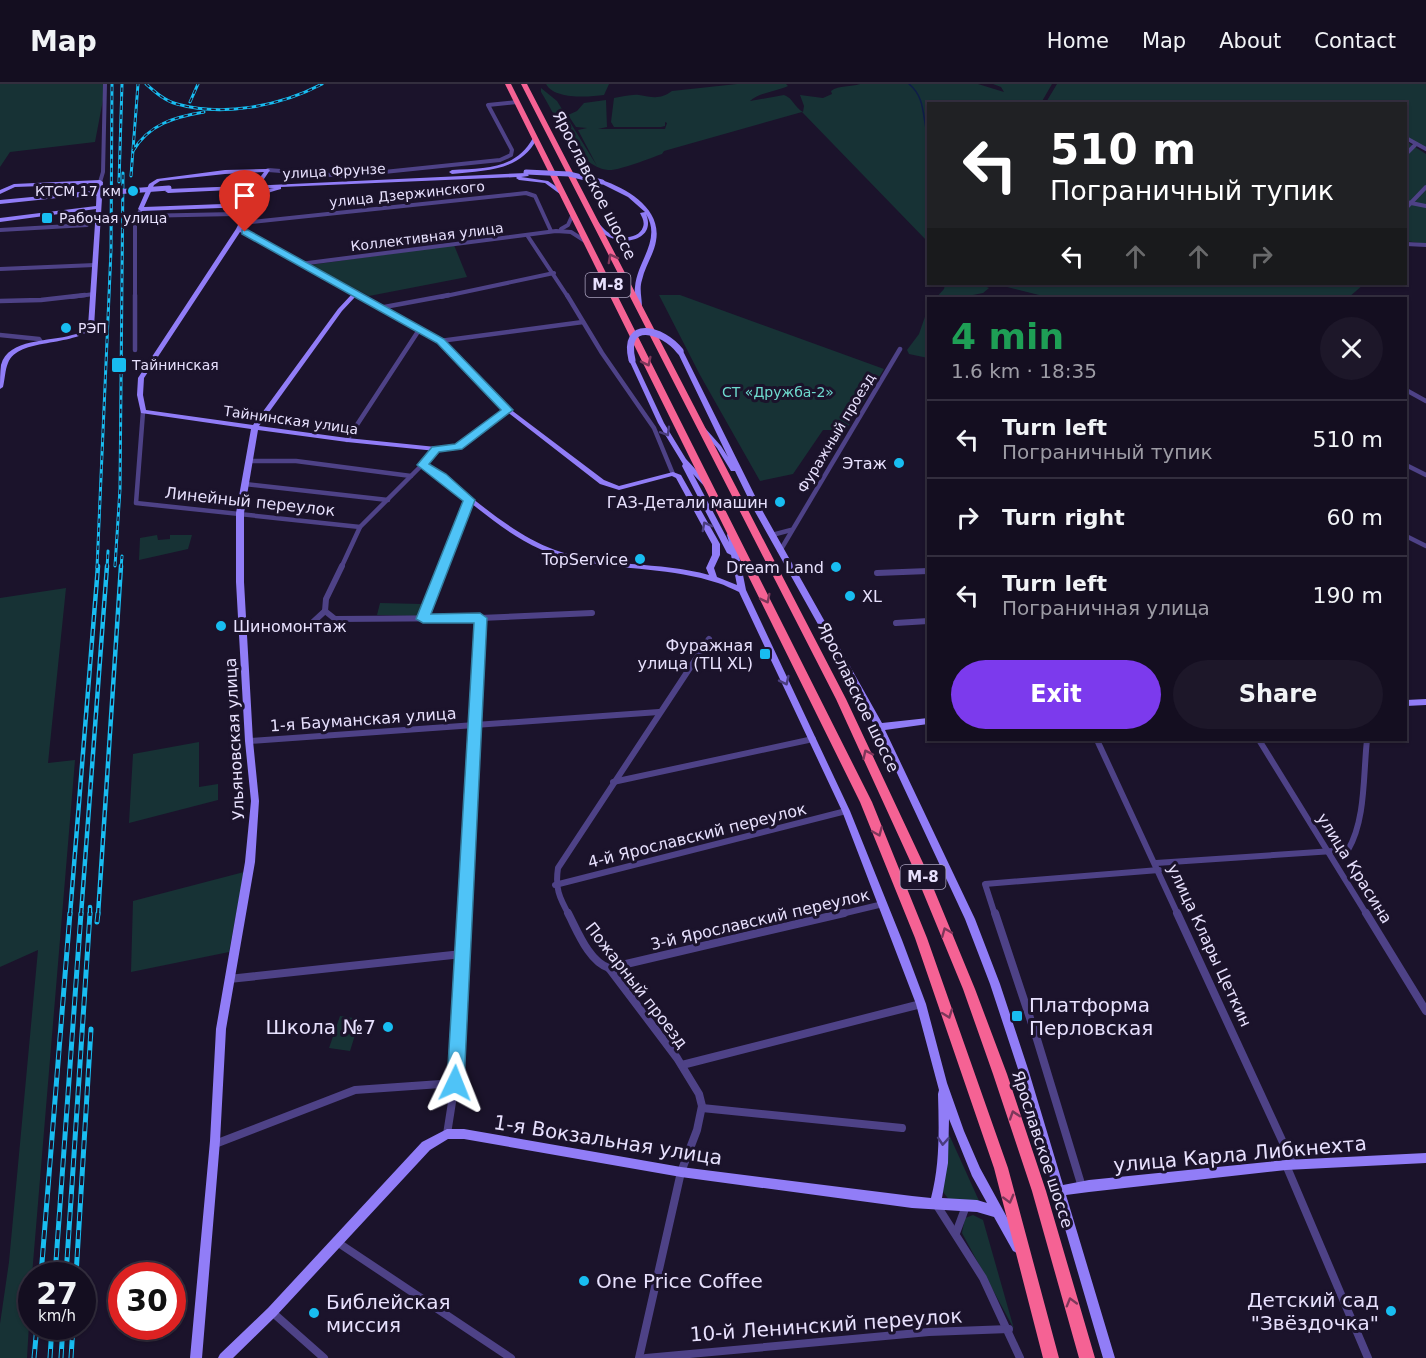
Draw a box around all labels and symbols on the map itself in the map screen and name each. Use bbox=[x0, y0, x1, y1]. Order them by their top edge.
street label: Ярославское шоссе bbox=[549, 108, 640, 263]
street label: улица Фрунзе bbox=[282, 160, 386, 182]
pin bbox=[219, 170, 270, 232]
street label: улица Дзержинского bbox=[328, 178, 486, 210]
place label: КТСМ 17 км bbox=[35, 183, 121, 199]
marker: КТСМ 17 км bbox=[126, 184, 140, 198]
place label: Рабочая улица bbox=[59, 210, 167, 226]
marker: Рабочая улица bbox=[40, 211, 54, 225]
street label: Коллективная улица bbox=[350, 220, 504, 254]
one-way arrow bbox=[608, 253, 619, 264]
road number: М-8 bbox=[586, 273, 630, 297]
place label: РЭП bbox=[78, 320, 107, 336]
marker: РЭП bbox=[59, 321, 73, 335]
marker: Тайнинская bbox=[110, 356, 128, 374]
one-way arrow bbox=[639, 356, 651, 367]
place label: Тайнинская bbox=[131, 357, 219, 373]
street label: Фуражный проезд bbox=[794, 370, 878, 496]
park label: СТ «Дружба-2» bbox=[722, 384, 834, 400]
street label: Тайнинская улица bbox=[222, 402, 359, 437]
one-way arrow bbox=[658, 426, 670, 436]
place label: Этаж bbox=[842, 454, 887, 473]
marker: Этаж bbox=[892, 456, 906, 470]
street label: Линейный переулок bbox=[164, 483, 336, 520]
place label: ГАЗ-Детали машин bbox=[607, 493, 768, 512]
marker: ГАЗ-Детали машин bbox=[773, 495, 787, 509]
one-way arrow bbox=[702, 522, 713, 532]
place label: TopService bbox=[541, 550, 628, 569]
marker: TopService bbox=[633, 552, 647, 566]
place label: Dream Land bbox=[726, 558, 824, 577]
marker: Dream Land bbox=[829, 560, 843, 574]
place label: XL bbox=[862, 587, 882, 606]
marker: XL bbox=[843, 589, 857, 603]
one-way arrow bbox=[759, 593, 771, 604]
place label: Шиномонтаж bbox=[233, 617, 347, 636]
marker: Шиномонтаж bbox=[214, 619, 228, 633]
street label: Ярославское шоссе bbox=[814, 619, 903, 775]
place label: Фуражная улица (ТЦ XL) bbox=[637, 636, 753, 673]
marker: Фуражная улица (ТЦ XL) bbox=[758, 647, 772, 661]
street label: Ульяновская улица bbox=[221, 657, 248, 821]
one-way arrow bbox=[778, 675, 790, 686]
street label: 1-я Бауманская улица bbox=[269, 703, 457, 735]
one-way arrow bbox=[862, 750, 874, 761]
street label: 4-й Ярославский переулок bbox=[586, 799, 809, 872]
street label: улица Красина bbox=[1313, 810, 1396, 927]
one-way arrow bbox=[871, 825, 883, 836]
street label: улица Клары Цеткин bbox=[1163, 861, 1256, 1030]
road number: М-8 bbox=[900, 865, 946, 889]
street label: 3-й Ярославский переулок bbox=[649, 885, 872, 954]
street label: Пожарный проезд bbox=[582, 919, 692, 1052]
one-way arrow bbox=[941, 928, 953, 939]
place label: Платформа Перловская bbox=[1029, 993, 1153, 1040]
one-way arrow bbox=[941, 1008, 954, 1019]
marker: Платформа Перловская bbox=[1010, 1009, 1024, 1023]
place label: Школа №7 bbox=[265, 1015, 376, 1039]
marker: Школа №7 bbox=[381, 1020, 395, 1034]
position arrow bbox=[423, 1051, 487, 1115]
street label: Ярославское шоссе bbox=[1008, 1068, 1077, 1230]
street label: 1-я Вокзальная улица bbox=[492, 1110, 724, 1170]
one-way arrow bbox=[1009, 1110, 1021, 1121]
street label: улица Карла Либкнехта bbox=[1112, 1131, 1368, 1177]
one-way arrow bbox=[937, 1136, 950, 1145]
one-way arrow bbox=[1002, 1194, 1015, 1204]
speed limit sign: 30 bbox=[108, 1262, 186, 1340]
place label: One Price Coffee bbox=[596, 1269, 763, 1293]
marker: One Price Coffee bbox=[577, 1274, 591, 1288]
place label: Детский сад "Звёздочка" bbox=[1247, 1288, 1379, 1335]
place label: Библейская миссия bbox=[326, 1290, 451, 1337]
one-way arrow bbox=[1065, 1297, 1078, 1307]
street label: 10-й Ленинский переулок bbox=[689, 1303, 963, 1347]
marker: Детский сад "Звёздочка" bbox=[1384, 1304, 1398, 1318]
marker: Библейская миссия bbox=[307, 1306, 321, 1320]

